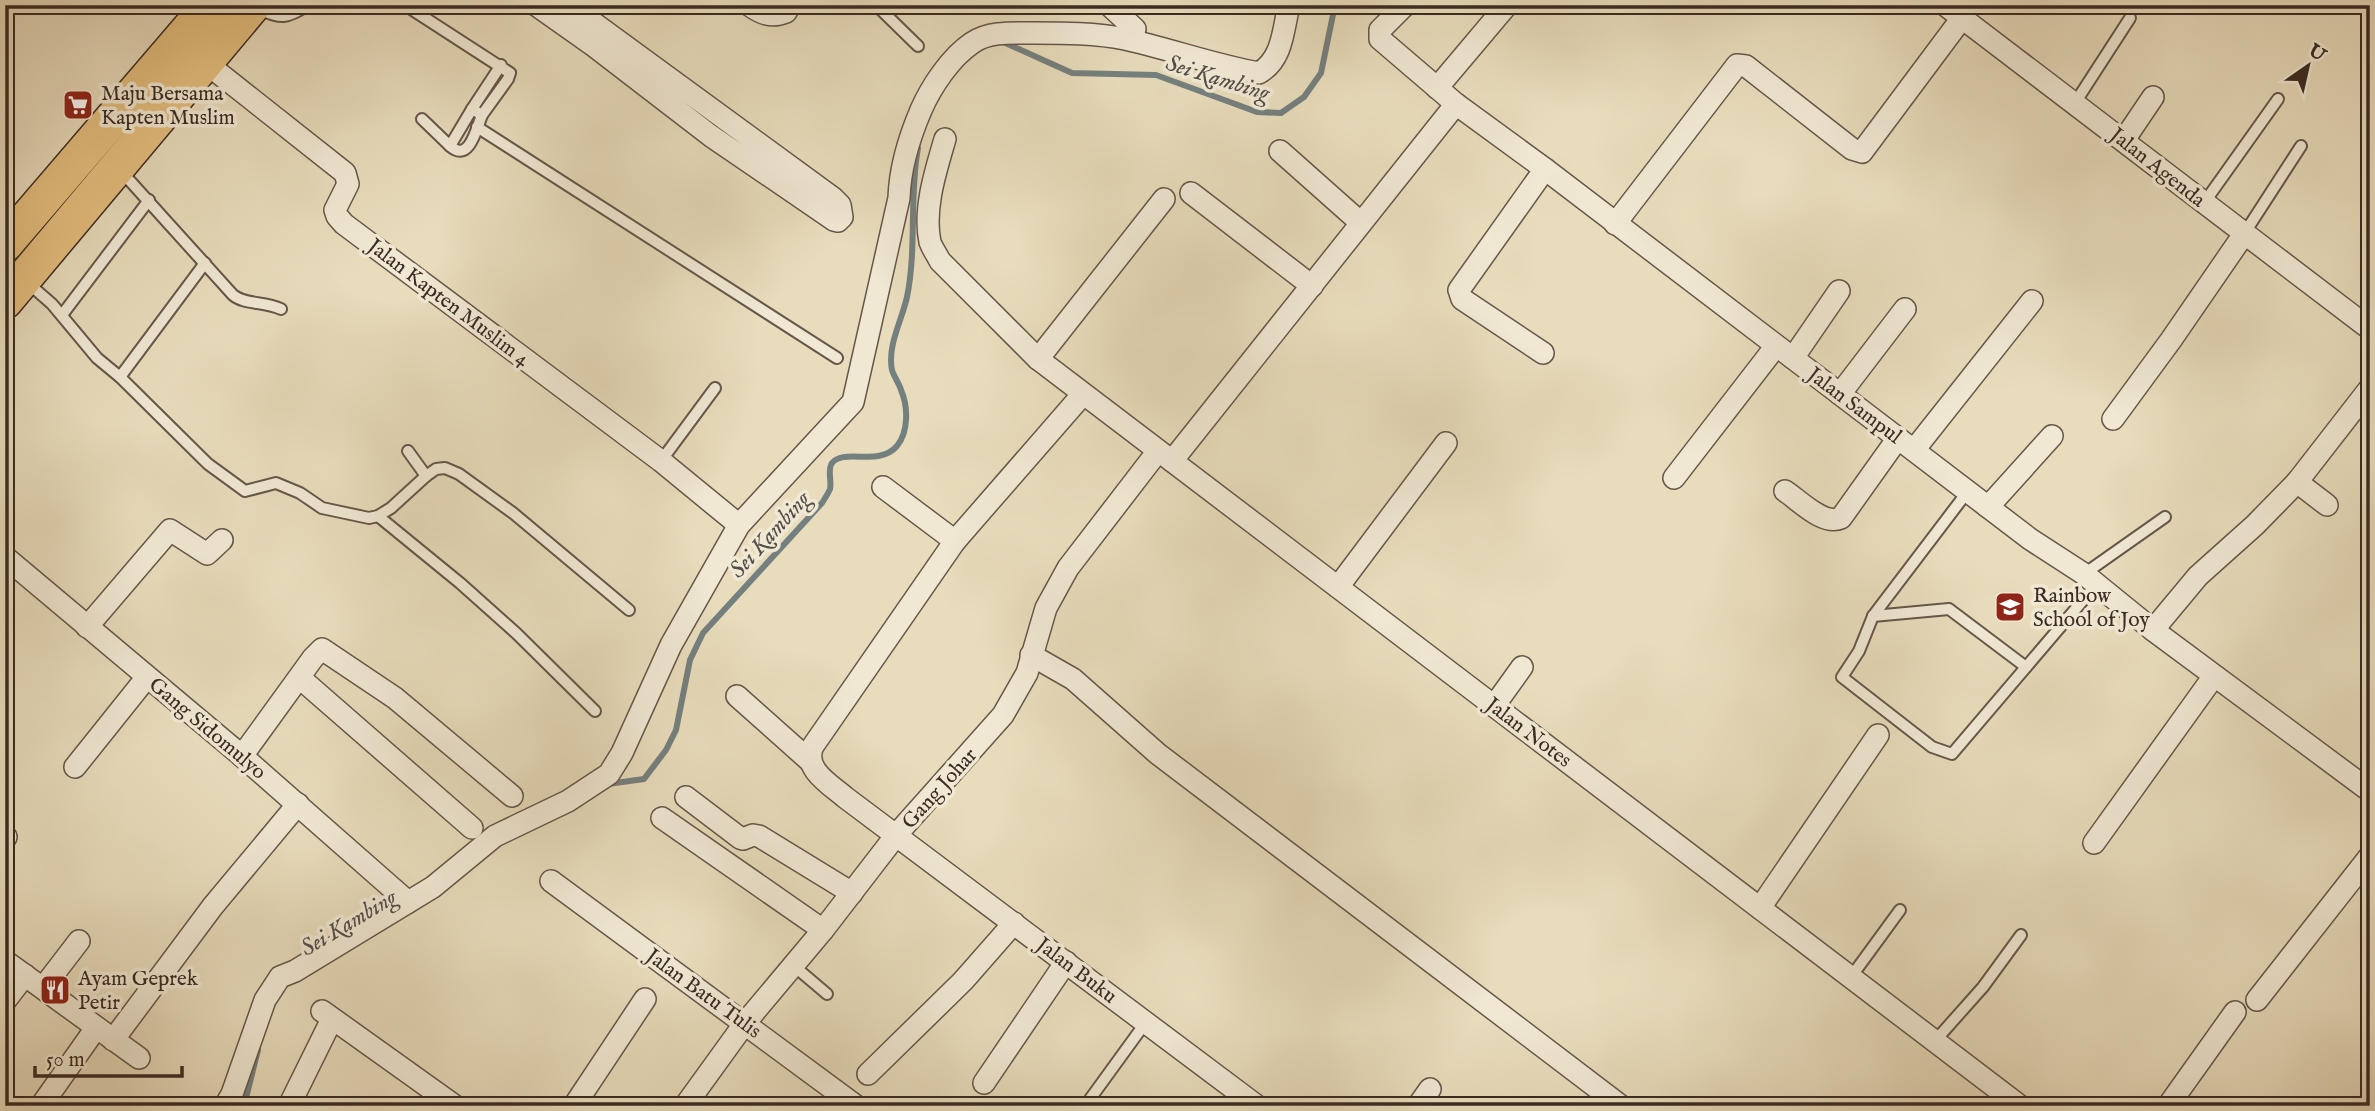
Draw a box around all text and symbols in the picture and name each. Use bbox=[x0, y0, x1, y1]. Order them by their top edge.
north arrow bbox=[2274, 32, 2344, 102]
text: U bbox=[2302, 39, 2331, 69]
water label: Sei Kambing bbox=[1162, 49, 1274, 109]
place label: Maju Bersama Kapten Muslim bbox=[101, 81, 235, 132]
supermarket icon: Maju Bersama Kapten Muslim bbox=[61, 88, 95, 122]
street label: Jalan Agenda bbox=[2102, 121, 2211, 215]
street label: Jalan Kapten Muslim 4 bbox=[360, 232, 535, 373]
street label: Jalan Sampul bbox=[1800, 361, 1907, 451]
water label: Sei Kambing bbox=[723, 485, 818, 585]
place label: Rainbow School of Joy bbox=[2033, 583, 2150, 634]
school or university icon: Rainbow School of Joy bbox=[1993, 590, 2027, 624]
street label: Gang Sidomulyo bbox=[143, 672, 271, 786]
street label: Jalan Notes bbox=[1478, 691, 1576, 774]
street label: Gang Johar bbox=[897, 743, 984, 835]
water label: Sei Kambing bbox=[295, 883, 404, 964]
street label: Jalan Buku bbox=[1029, 931, 1122, 1011]
street label: Jalan Batu Tulis bbox=[638, 942, 766, 1045]
place label: Ayam Geprek Petir bbox=[77, 966, 199, 1017]
restaurant icon: Ayam Geprek Petir bbox=[38, 973, 72, 1007]
scale bar bbox=[35, 1034, 182, 1078]
text: 50 m bbox=[46, 1047, 85, 1074]

